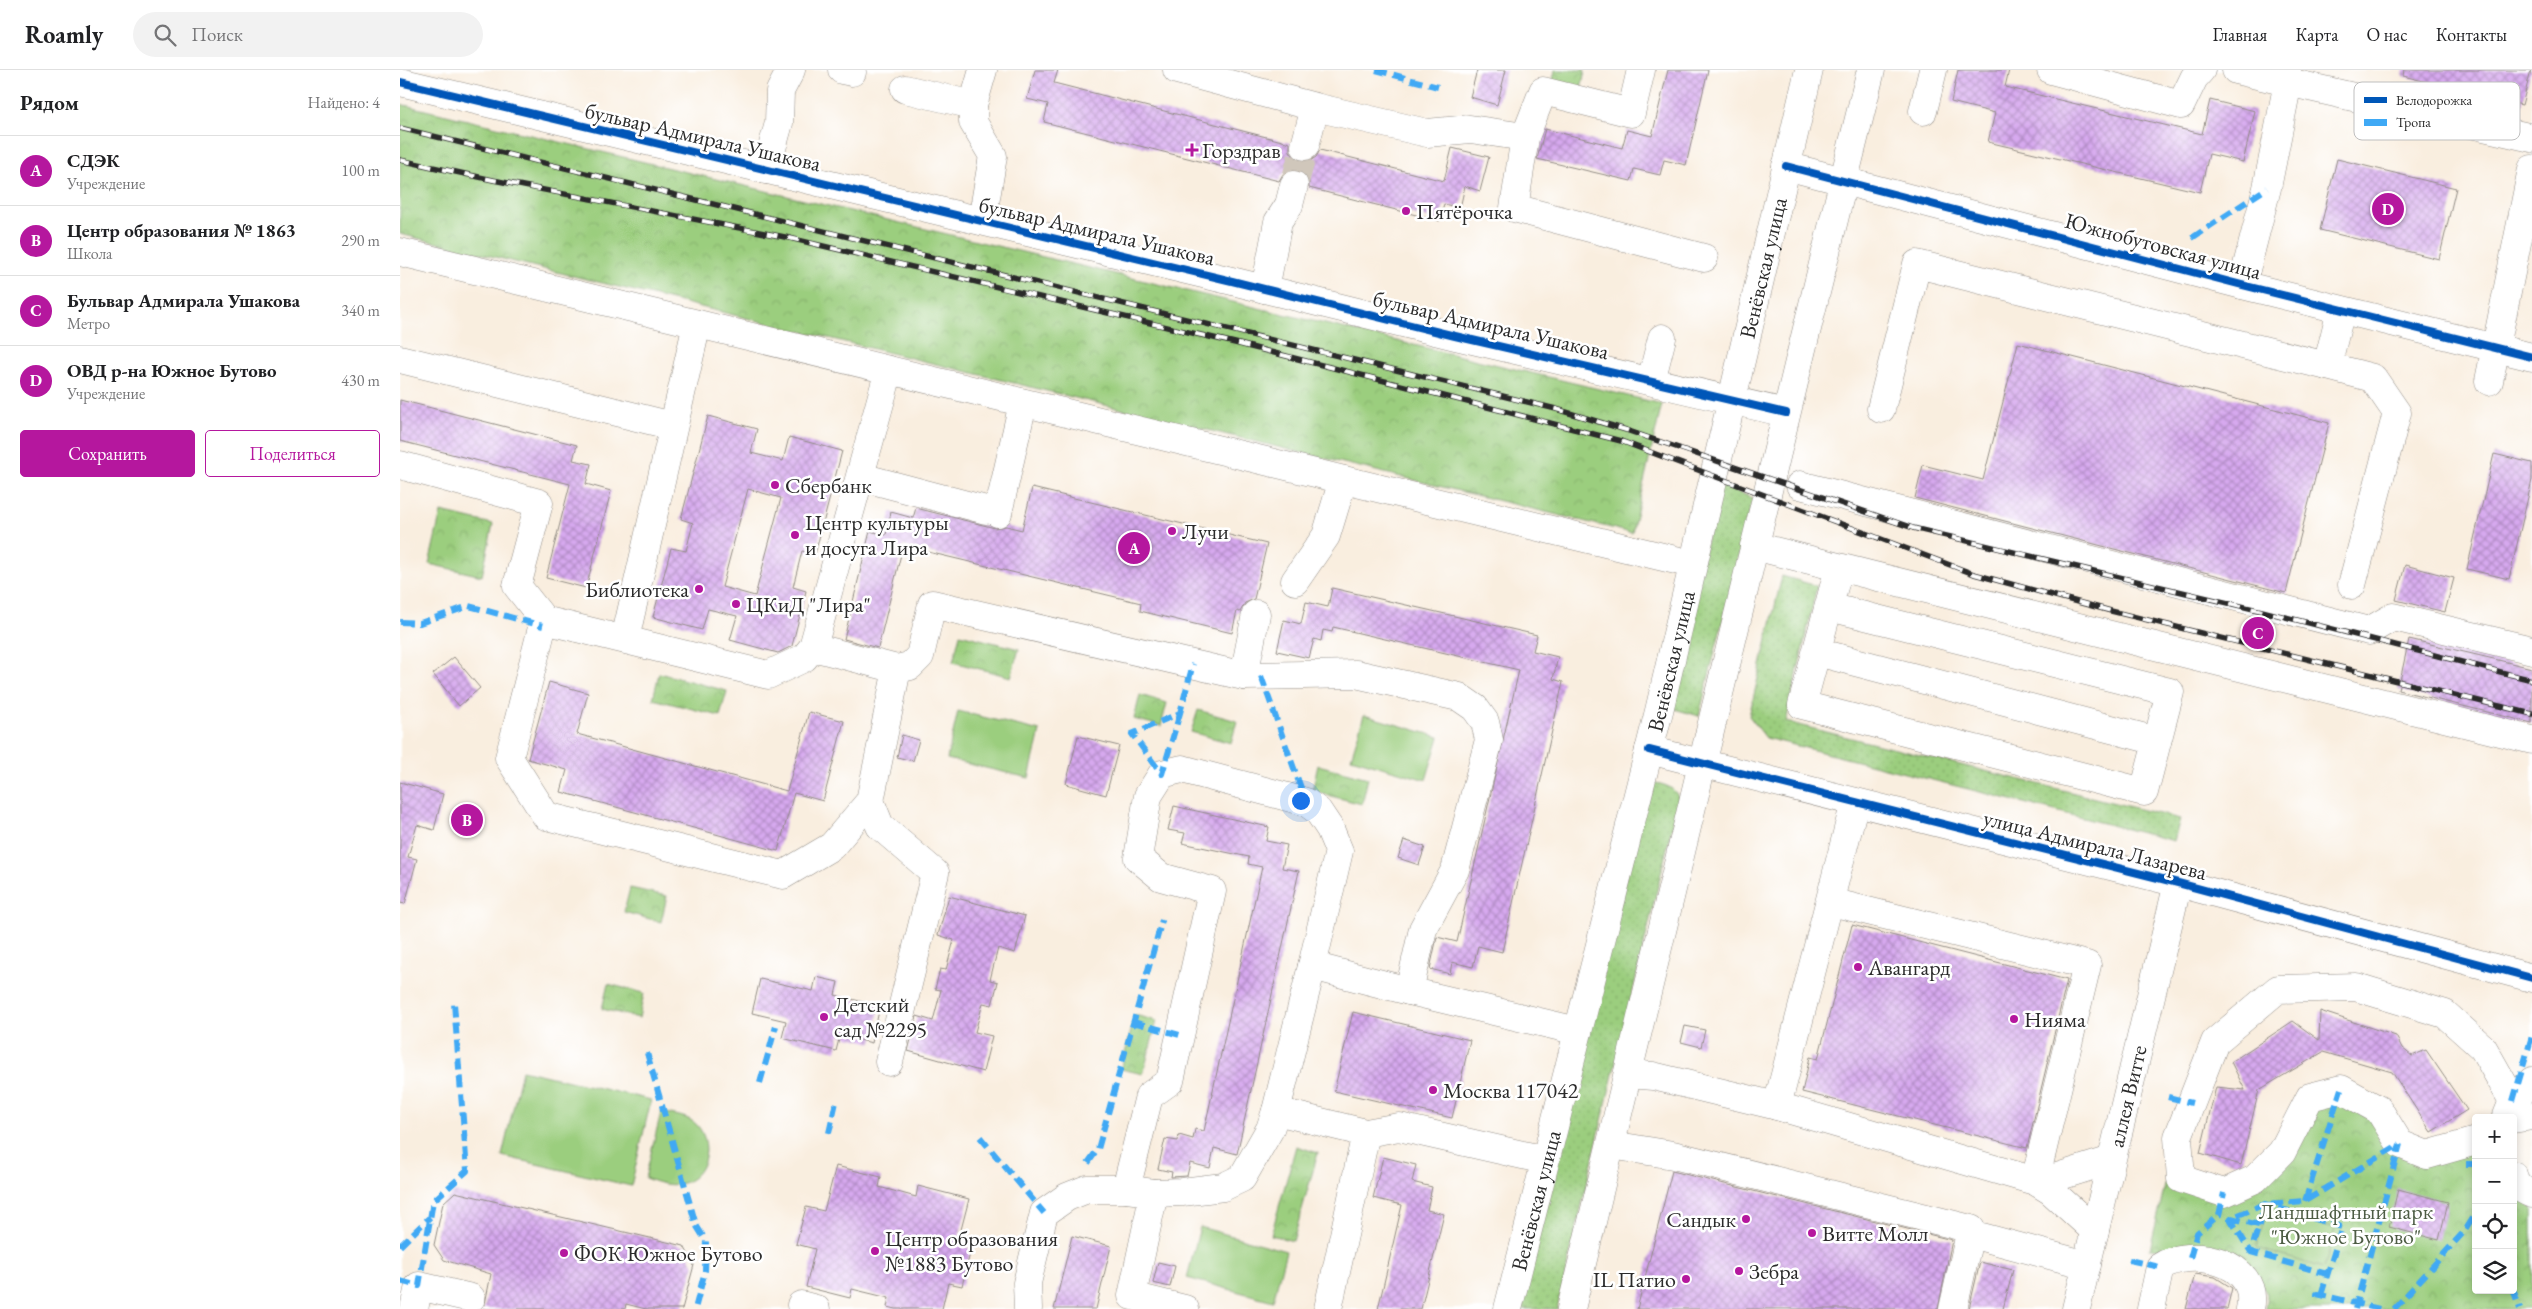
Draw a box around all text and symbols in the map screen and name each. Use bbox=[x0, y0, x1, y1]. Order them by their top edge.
search box bbox=[133, 12, 483, 57]
text: Roamly bbox=[25, 19, 103, 50]
icon: search bbox=[151, 21, 179, 49]
text: Поиск bbox=[191, 22, 243, 47]
text: Главная bbox=[2213, 23, 2267, 46]
text: Карта bbox=[2295, 23, 2338, 46]
text: О нас bbox=[2366, 23, 2408, 46]
text: Контакты bbox=[2436, 23, 2507, 46]
legend bbox=[2354, 82, 2520, 140]
text: Рядом bbox=[20, 89, 79, 116]
text: Велодорожка bbox=[2396, 91, 2472, 109]
text: Найдено: 4 bbox=[308, 92, 380, 113]
street label: бульвар Адмирала Ушакова bbox=[582, 96, 824, 178]
text: Тропа bbox=[2396, 113, 2431, 131]
place label: Горздрав bbox=[1202, 136, 1281, 165]
marker: Горздрав bbox=[1186, 144, 1198, 156]
text: СДЭК bbox=[67, 148, 120, 173]
text: A bbox=[30, 160, 42, 181]
text: 100 m bbox=[341, 160, 380, 181]
text: Учреждение bbox=[67, 173, 145, 194]
street label: бульвар Адмирала Ушакова bbox=[976, 190, 1218, 272]
pin: D bbox=[2372, 190, 2404, 228]
street label: Венёвская улица bbox=[1732, 194, 1793, 341]
place label: Пятёрочка bbox=[1416, 197, 1513, 226]
marker: Пятёрочка bbox=[1400, 205, 1412, 217]
street label: Южнобутовская улица bbox=[2062, 206, 2265, 286]
text: Центр образования № 1863 bbox=[67, 218, 296, 243]
text: B bbox=[31, 230, 41, 251]
text: 290 m bbox=[341, 230, 380, 251]
text: Школа bbox=[67, 243, 112, 264]
street label: бульвар Адмирала Ушакова bbox=[1370, 284, 1612, 366]
text: Бульвар Адмирала Ушакова bbox=[67, 288, 300, 313]
text: C bbox=[30, 300, 42, 321]
text: 340 m bbox=[341, 300, 380, 321]
text: Метро bbox=[67, 313, 110, 334]
text: ОВД р-на Южное Бутово bbox=[67, 358, 277, 383]
text: D bbox=[30, 370, 42, 391]
text: 430 m bbox=[341, 370, 380, 391]
text: Учреждение bbox=[67, 383, 145, 404]
button: Сохранить bbox=[20, 430, 195, 477]
button: Поделиться bbox=[205, 430, 380, 477]
place label: Сбербанк bbox=[785, 471, 872, 500]
marker: Сбербанк bbox=[769, 479, 781, 491]
place label: Центр культуры и досуга Лира bbox=[805, 508, 949, 562]
place label: Лучи bbox=[1182, 517, 1229, 546]
marker: Лучи bbox=[1166, 525, 1178, 537]
marker: Центр культуры и досуга Лира bbox=[789, 529, 801, 541]
pin: A bbox=[1118, 529, 1150, 567]
place label: Библиотека bbox=[585, 575, 689, 604]
marker: Библиотека bbox=[693, 583, 705, 595]
street label: Венёвская улица bbox=[1640, 587, 1701, 735]
place label: ЦКиД "Лира" bbox=[746, 590, 871, 619]
marker: ЦКиД "Лира" bbox=[730, 598, 742, 610]
pin: C bbox=[2242, 614, 2274, 652]
your location bbox=[1288, 788, 1314, 814]
pin: B bbox=[451, 801, 483, 839]
street label: улица Адмирала Лазарева bbox=[1980, 803, 2210, 887]
place label: Авангард bbox=[1867, 953, 1950, 982]
marker: Авангард bbox=[1852, 961, 1864, 973]
place label: Детский сад №2295 bbox=[834, 990, 927, 1044]
place label: Нияма bbox=[2024, 1005, 2086, 1034]
marker: Детский сад №2295 bbox=[818, 1011, 830, 1023]
marker: Нияма bbox=[2008, 1013, 2020, 1025]
street label: аллея Витте bbox=[2101, 1042, 2153, 1150]
place label: Москва 117042 bbox=[1443, 1076, 1579, 1105]
marker: Москва 117042 bbox=[1427, 1084, 1439, 1096]
map controls bbox=[2472, 1114, 2517, 1294]
button: + bbox=[2472, 1114, 2517, 1159]
street label: Венёвская улица bbox=[1504, 1127, 1567, 1274]
button: − bbox=[2472, 1159, 2517, 1204]
park label: Ландшафтный парк "Южное Бутово" bbox=[2259, 1197, 2434, 1251]
button: locate bbox=[2472, 1204, 2517, 1249]
place label: Сандык bbox=[1666, 1205, 1736, 1234]
marker: Сандык bbox=[1740, 1213, 1752, 1225]
place label: Витте Молл bbox=[1822, 1219, 1929, 1248]
place label: Центр образования №1883 Бутово bbox=[885, 1224, 1058, 1278]
marker: Витте Молл bbox=[1806, 1227, 1818, 1239]
place label: ФОК Южное Бутово bbox=[574, 1239, 763, 1268]
marker: Центр образования №1883 Бутово bbox=[869, 1245, 881, 1257]
marker: ФОК Южное Бутово bbox=[558, 1247, 570, 1259]
button: layers bbox=[2472, 1249, 2517, 1294]
place label: Зебра bbox=[1749, 1257, 1799, 1286]
place label: IL Патио bbox=[1593, 1265, 1676, 1294]
marker: Зебра bbox=[1733, 1265, 1745, 1277]
marker: IL Патио bbox=[1680, 1273, 1692, 1285]

